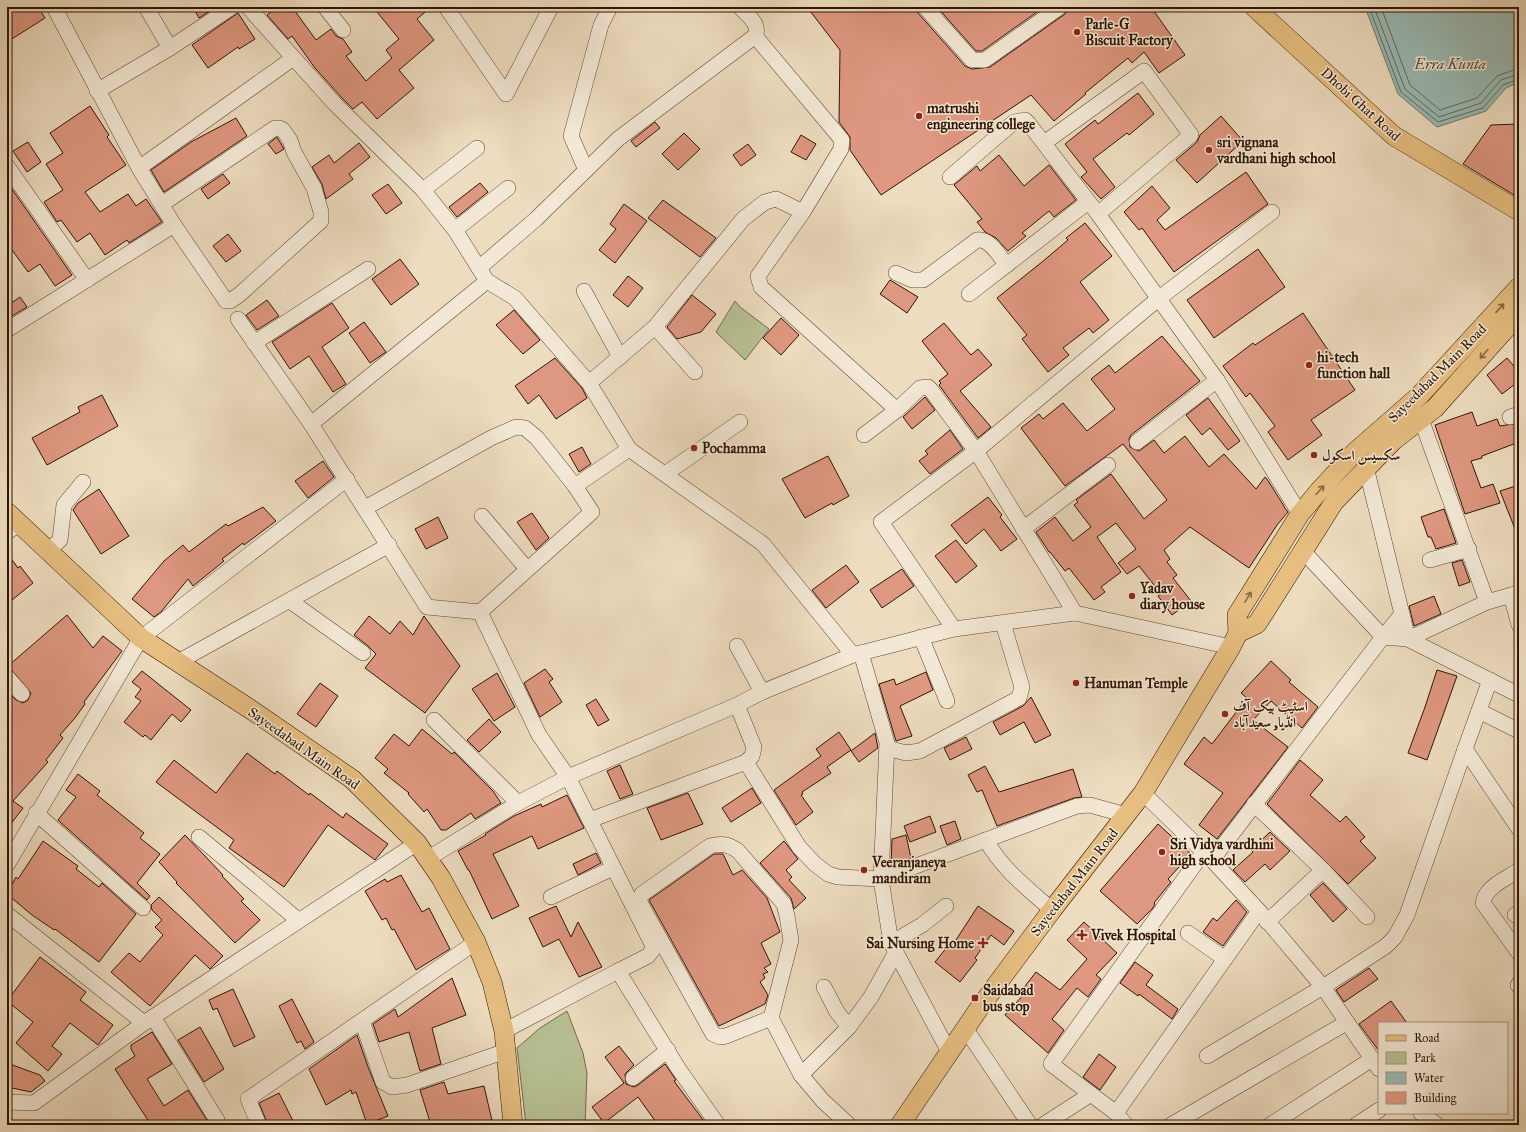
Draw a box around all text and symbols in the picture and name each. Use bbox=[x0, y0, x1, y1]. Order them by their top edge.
place label: Parle-G Biscuit Factory bbox=[1085, 16, 1174, 50]
marker: Parle-G Biscuit Factory bbox=[1072, 27, 1082, 37]
water label: Erra Kunta bbox=[1413, 55, 1486, 73]
street label: Dhobi Ghat Road bbox=[1317, 64, 1404, 145]
place label: matrushi engineering college bbox=[926, 100, 1035, 134]
marker: matrushi engineering college bbox=[914, 111, 924, 121]
place label: sri vignana vardhani high school bbox=[1216, 134, 1337, 168]
marker: sri vignana vardhani high school bbox=[1204, 145, 1214, 155]
one-way arrow bbox=[1495, 303, 1505, 313]
street label: Sayeedabad Main Road bbox=[1385, 321, 1490, 426]
place label: hi-tech function hall bbox=[1316, 349, 1392, 382]
one-way arrow bbox=[1479, 349, 1488, 359]
marker: hi-tech function hall bbox=[1304, 360, 1314, 370]
place label: Pochamma bbox=[702, 440, 767, 457]
marker: Pochamma bbox=[689, 443, 699, 453]
place label: سکسیس اسکول bbox=[1322, 447, 1400, 465]
marker: سکسیس اسکول bbox=[1309, 450, 1319, 460]
one-way arrow bbox=[1316, 484, 1325, 495]
place label: Yadav diary house bbox=[1139, 580, 1205, 614]
marker: Yadav diary house bbox=[1127, 591, 1137, 601]
one-way arrow bbox=[1245, 591, 1253, 603]
place label: Hanuman Temple bbox=[1084, 675, 1188, 693]
marker: Hanuman Temple bbox=[1071, 678, 1081, 688]
place label: اسٹیٹ بیک آف انڈیا, سعیدآباد bbox=[1233, 698, 1308, 731]
street label: Sayeedabad Main Road bbox=[245, 704, 363, 793]
marker: اسٹیٹ بیک آف انڈیا, سعیدآباد bbox=[1220, 709, 1230, 719]
street label: Sayeedabad Main Road bbox=[1027, 825, 1122, 940]
place label: Sri Vidya vardhini high school bbox=[1169, 836, 1274, 870]
marker: Sri Vidya vardhini high school bbox=[1157, 847, 1167, 857]
place label: Veeranjaneya mandiram bbox=[871, 854, 947, 887]
marker: Veeranjaneya mandiram bbox=[859, 865, 869, 875]
place label: Vivek Hospital bbox=[1090, 927, 1177, 945]
marker: Vivek Hospital bbox=[1076, 929, 1088, 941]
place label: Sai Nursing Home bbox=[866, 935, 974, 953]
marker: Sai Nursing Home bbox=[977, 937, 989, 949]
place label: Saidabad bus stop bbox=[982, 982, 1034, 1016]
marker: Saidabad bus stop bbox=[970, 993, 980, 1003]
legend bbox=[1378, 1022, 1508, 1114]
text: Road bbox=[1414, 1031, 1440, 1045]
text: Park bbox=[1414, 1051, 1436, 1065]
text: Water bbox=[1414, 1071, 1444, 1085]
text: Building bbox=[1414, 1091, 1457, 1106]

